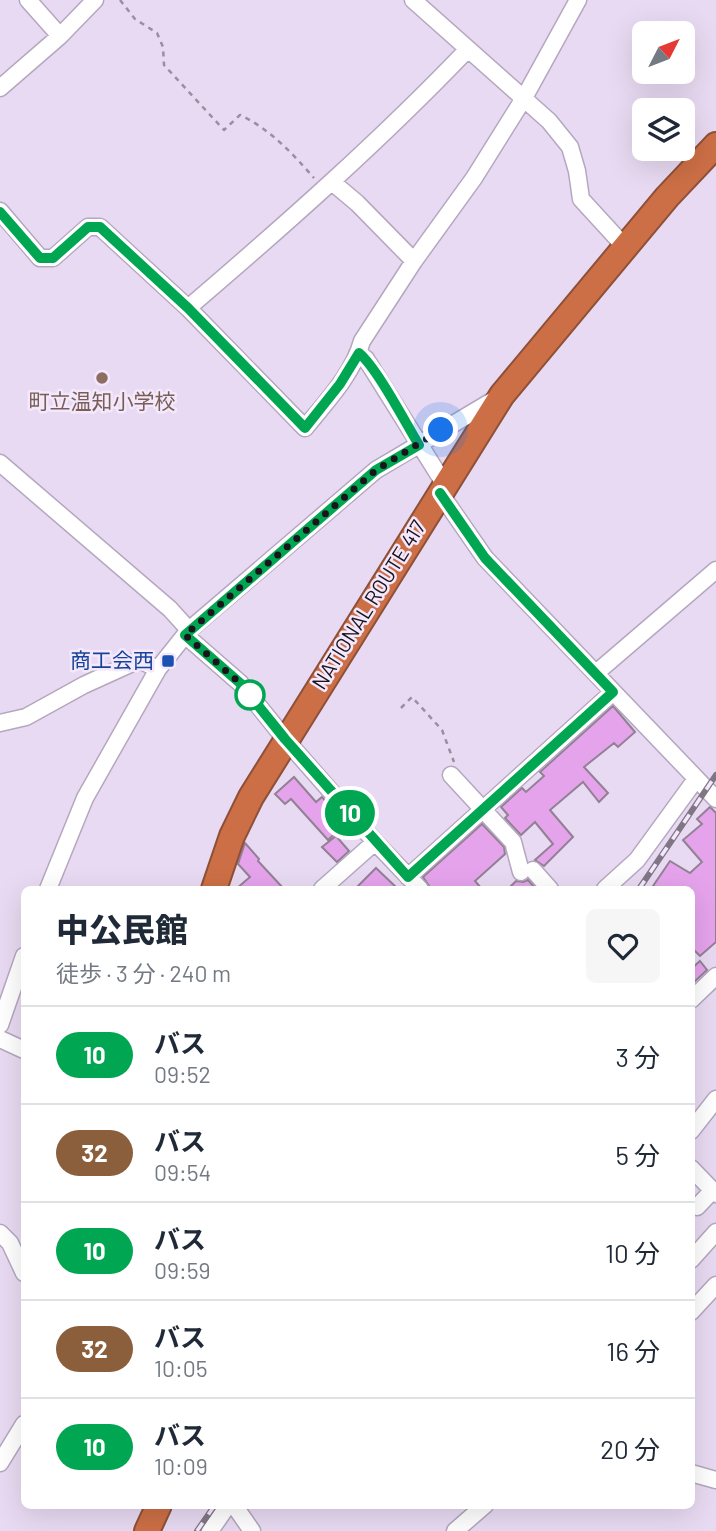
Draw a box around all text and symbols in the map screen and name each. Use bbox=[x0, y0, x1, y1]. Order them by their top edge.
north arrow bbox=[632, 21, 695, 84]
map controls bbox=[632, 21, 695, 161]
button: layers bbox=[632, 98, 695, 161]
marker: 町立温知小学校 bbox=[94, 370, 110, 386]
place label: 町立温知小学校 bbox=[29, 388, 176, 413]
your location bbox=[423, 412, 458, 447]
street label: NATIONAL ROUTE 417 bbox=[306, 515, 430, 693]
place label: 商工会西 bbox=[70, 647, 154, 672]
marker: 商工会西 bbox=[160, 653, 176, 669]
unlabelled marker bbox=[235, 680, 265, 710]
line badge: 10 bbox=[318, 790, 382, 836]
text: 10 bbox=[339, 798, 361, 827]
text: 中公民館 bbox=[56, 909, 188, 949]
button: heart bbox=[586, 909, 660, 983]
text: 徒歩 · 3 分 · 240 m bbox=[56, 959, 231, 987]
text: バス bbox=[154, 1027, 206, 1058]
text: 10 bbox=[83, 1040, 106, 1069]
text: 3 分 bbox=[615, 1041, 660, 1072]
text: 09:52 bbox=[154, 1060, 211, 1088]
text: バス bbox=[154, 1125, 206, 1156]
text: 32 bbox=[81, 1138, 108, 1167]
text: 5 分 bbox=[615, 1139, 660, 1170]
text: 09:54 bbox=[154, 1158, 211, 1186]
text: バス bbox=[154, 1223, 206, 1254]
text: 10 bbox=[83, 1236, 106, 1265]
text: 10 分 bbox=[605, 1237, 660, 1268]
text: 09:59 bbox=[154, 1256, 211, 1284]
text: バス bbox=[154, 1321, 206, 1352]
text: 32 bbox=[81, 1334, 108, 1363]
text: 16 分 bbox=[606, 1335, 660, 1366]
text: 10:05 bbox=[154, 1354, 208, 1382]
text: バス bbox=[154, 1419, 206, 1450]
text: 10 bbox=[83, 1432, 106, 1461]
text: 20 分 bbox=[600, 1433, 660, 1464]
text: 10:09 bbox=[154, 1452, 208, 1480]

